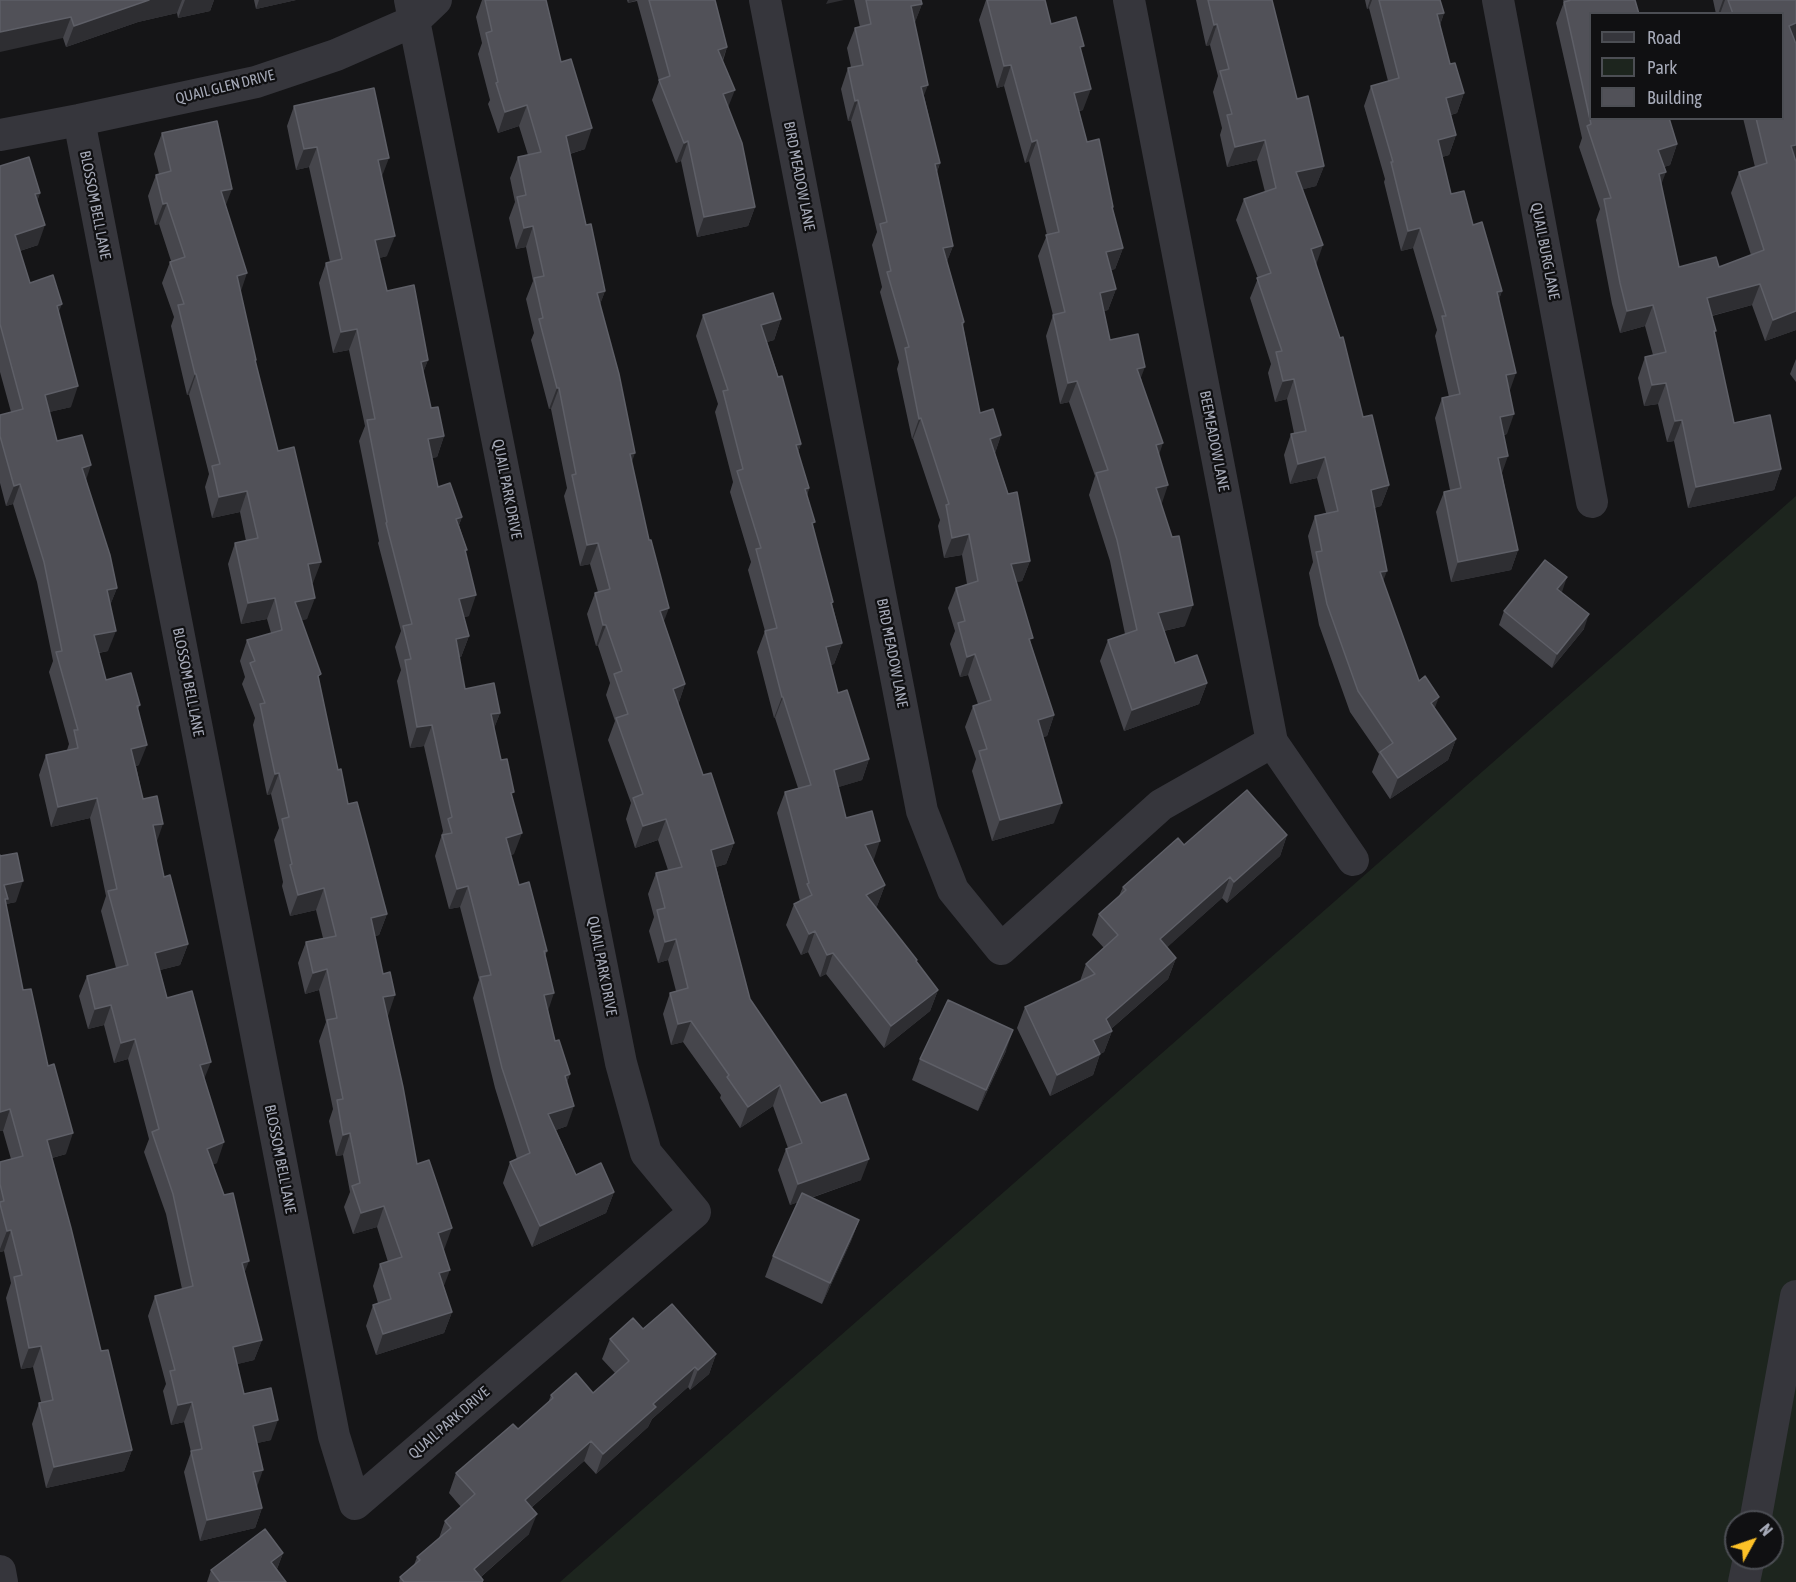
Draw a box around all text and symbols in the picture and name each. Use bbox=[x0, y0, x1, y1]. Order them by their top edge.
legend bbox=[1589, 12, 1784, 120]
text: Road bbox=[1647, 27, 1681, 48]
text: Park bbox=[1647, 57, 1677, 78]
street label: QUAIL GLEN DRIVE bbox=[174, 66, 276, 108]
text: Building bbox=[1647, 87, 1702, 108]
street label: BIRD MEADOW LANE bbox=[780, 120, 818, 232]
street label: BLOSSOM BELL LANE bbox=[76, 149, 114, 261]
street label: QUAIL BURG LANE bbox=[1527, 201, 1563, 301]
street label: BEEMEADOW LANE bbox=[1195, 389, 1233, 493]
street label: QUAIL PARK DRIVE bbox=[489, 438, 525, 540]
street label: BIRD MEADOW LANE bbox=[873, 597, 911, 709]
street label: BLOSSOM BELL LANE bbox=[169, 626, 207, 738]
street label: QUAIL PARK DRIVE bbox=[584, 915, 620, 1017]
street label: BLOSSOM BELL LANE bbox=[261, 1103, 299, 1215]
street label: QUAIL PARK DRIVE bbox=[405, 1383, 493, 1463]
north arrow bbox=[1724, 1510, 1784, 1570]
text: N bbox=[1756, 1520, 1776, 1539]

